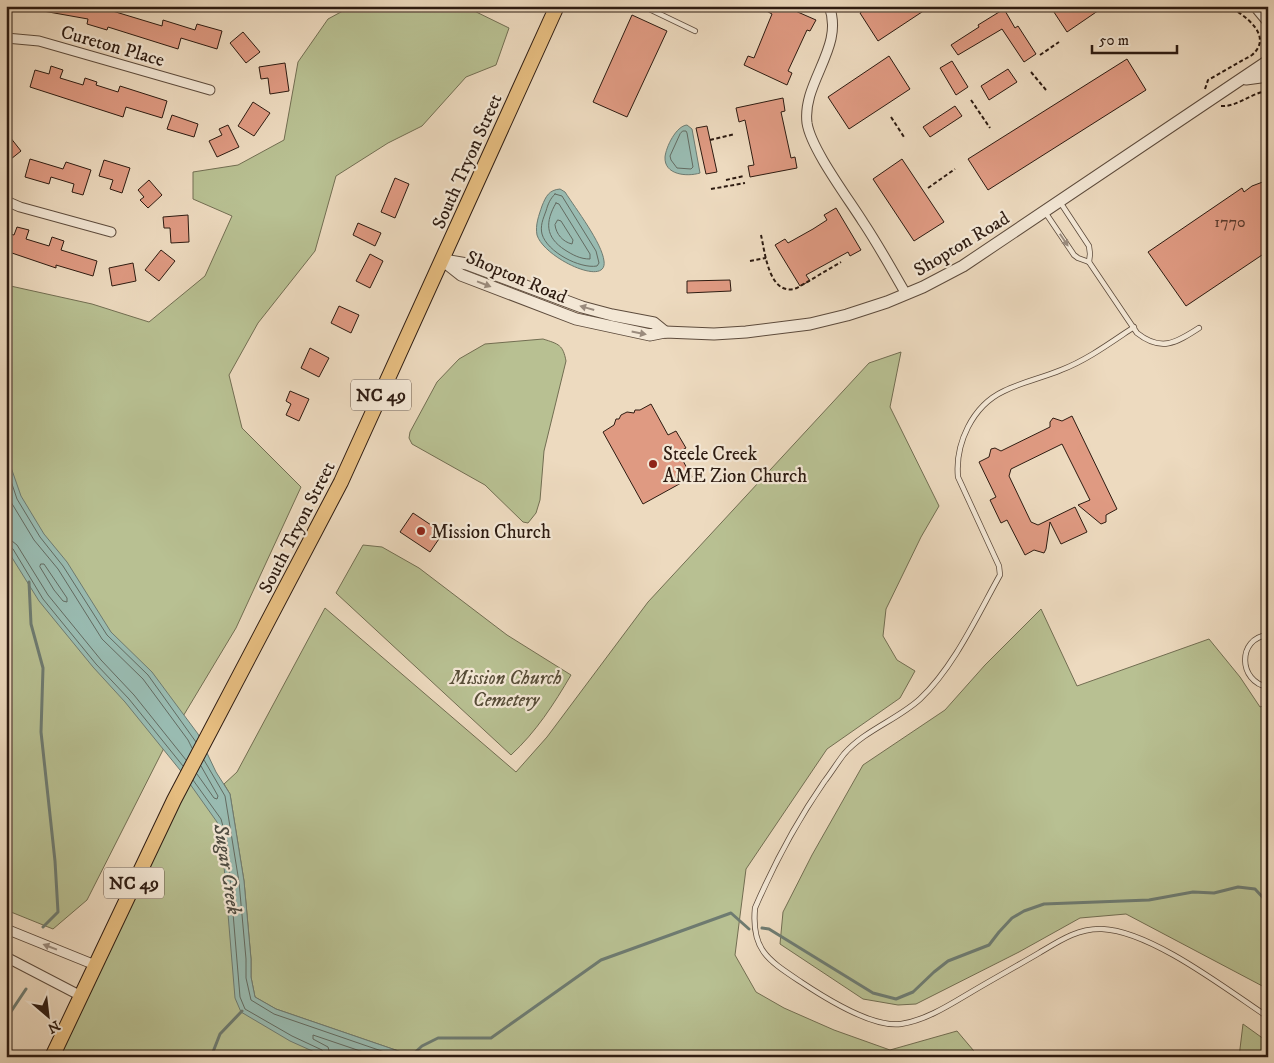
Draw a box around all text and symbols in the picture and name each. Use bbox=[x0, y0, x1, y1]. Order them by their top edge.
street label: Cureton Place bbox=[58, 21, 167, 72]
scale bar bbox=[1092, 22, 1176, 54]
text: 50 m bbox=[1099, 31, 1129, 50]
street label: South Tryon Street bbox=[427, 91, 507, 233]
street label: Shopton Road bbox=[910, 207, 1014, 282]
house number: 1770 bbox=[1214, 212, 1246, 232]
one-way arrow bbox=[1059, 233, 1069, 247]
street label: Shopton Road bbox=[463, 246, 571, 309]
one-way arrow bbox=[477, 280, 492, 288]
one-way arrow bbox=[579, 303, 594, 311]
one-way arrow bbox=[631, 330, 647, 338]
road number: NC 49 bbox=[351, 380, 411, 410]
place label: Steele Creek AME Zion Church bbox=[663, 443, 807, 488]
street label: South Tryon Street bbox=[254, 458, 341, 598]
marker: Steele Creek AME Zion Church bbox=[647, 458, 659, 470]
place label: Mission Church bbox=[431, 521, 551, 544]
marker: Mission Church bbox=[415, 525, 427, 537]
park label: Mission Church Cemetery bbox=[448, 667, 562, 712]
water label: Sugar Creek bbox=[207, 821, 246, 917]
road number: NC 49 bbox=[104, 868, 164, 898]
one-way arrow bbox=[43, 943, 58, 951]
north arrow bbox=[22, 990, 72, 1040]
text: N bbox=[44, 1016, 63, 1037]

